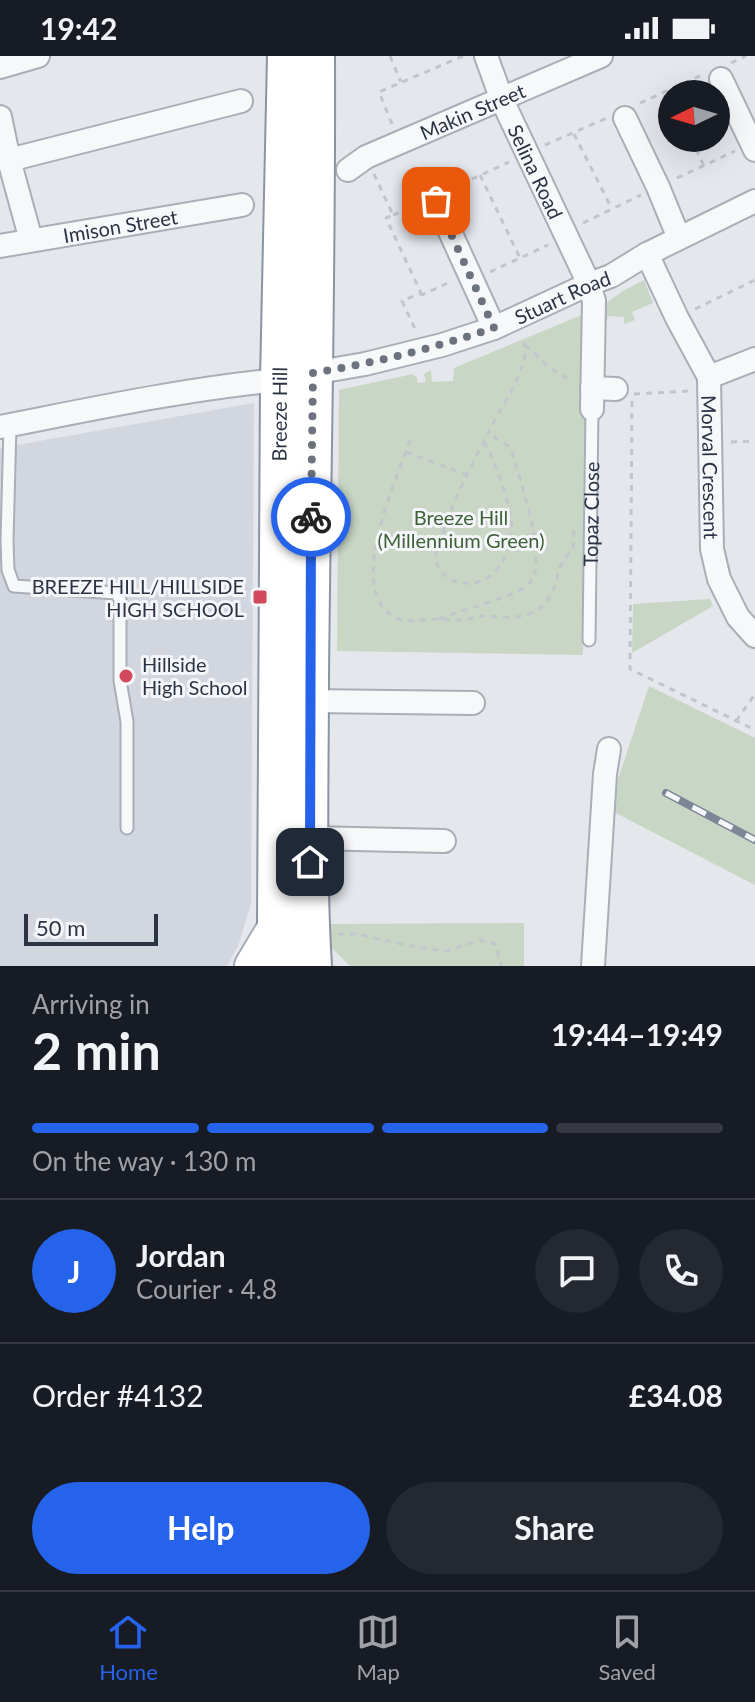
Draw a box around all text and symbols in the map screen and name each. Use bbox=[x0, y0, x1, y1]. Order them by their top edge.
text: 19:42 bbox=[40, 10, 117, 46]
street label: Makin Street bbox=[416, 78, 529, 144]
north arrow bbox=[658, 80, 730, 152]
map controls bbox=[658, 80, 730, 152]
street label: Selina Road bbox=[503, 121, 568, 223]
pin bbox=[402, 167, 470, 235]
icon: bag bbox=[414, 179, 458, 223]
street label: Imison Street bbox=[61, 204, 179, 247]
street label: Stuart Road bbox=[511, 265, 614, 329]
street label: Breeze Hill bbox=[267, 367, 291, 462]
street label: Morval Crescent bbox=[697, 395, 724, 540]
street label: Topaz Close bbox=[578, 461, 603, 567]
courier bbox=[271, 477, 351, 557]
icon: bike bbox=[289, 495, 333, 539]
park label: Breeze Hill (Millennium Green) bbox=[378, 505, 545, 552]
place label: BREEZE HILL/HILLSIDE HIGH SCHOOL bbox=[32, 574, 244, 621]
marker: BREEZE HILL/HILLSIDE HIGH SCHOOL bbox=[251, 588, 269, 606]
place label: Hillside High School bbox=[142, 652, 248, 699]
marker: Hillside High School bbox=[117, 667, 135, 685]
pin bbox=[276, 828, 344, 896]
icon: home bbox=[288, 840, 332, 884]
scale bar bbox=[24, 910, 158, 946]
text: 50 m bbox=[36, 914, 85, 941]
text: Arriving in bbox=[32, 988, 150, 1020]
text: 19:44–19:49 bbox=[551, 1016, 723, 1052]
text: 2 min bbox=[32, 1019, 161, 1081]
text: On the way · 130 m bbox=[32, 1145, 256, 1177]
button: chat bbox=[535, 1229, 619, 1313]
button: phone bbox=[639, 1229, 723, 1313]
text: Jordan bbox=[136, 1237, 226, 1273]
text: J bbox=[68, 1253, 80, 1289]
text: Courier · 4.8 bbox=[136, 1273, 277, 1305]
text: Order #4132 bbox=[32, 1377, 204, 1413]
text: £34.08 bbox=[629, 1377, 723, 1413]
button: Help bbox=[32, 1482, 370, 1574]
button: Share bbox=[386, 1482, 723, 1574]
tab: Home bbox=[99, 1610, 158, 1685]
tab: Map bbox=[356, 1610, 400, 1685]
tab: Saved bbox=[598, 1610, 656, 1685]

